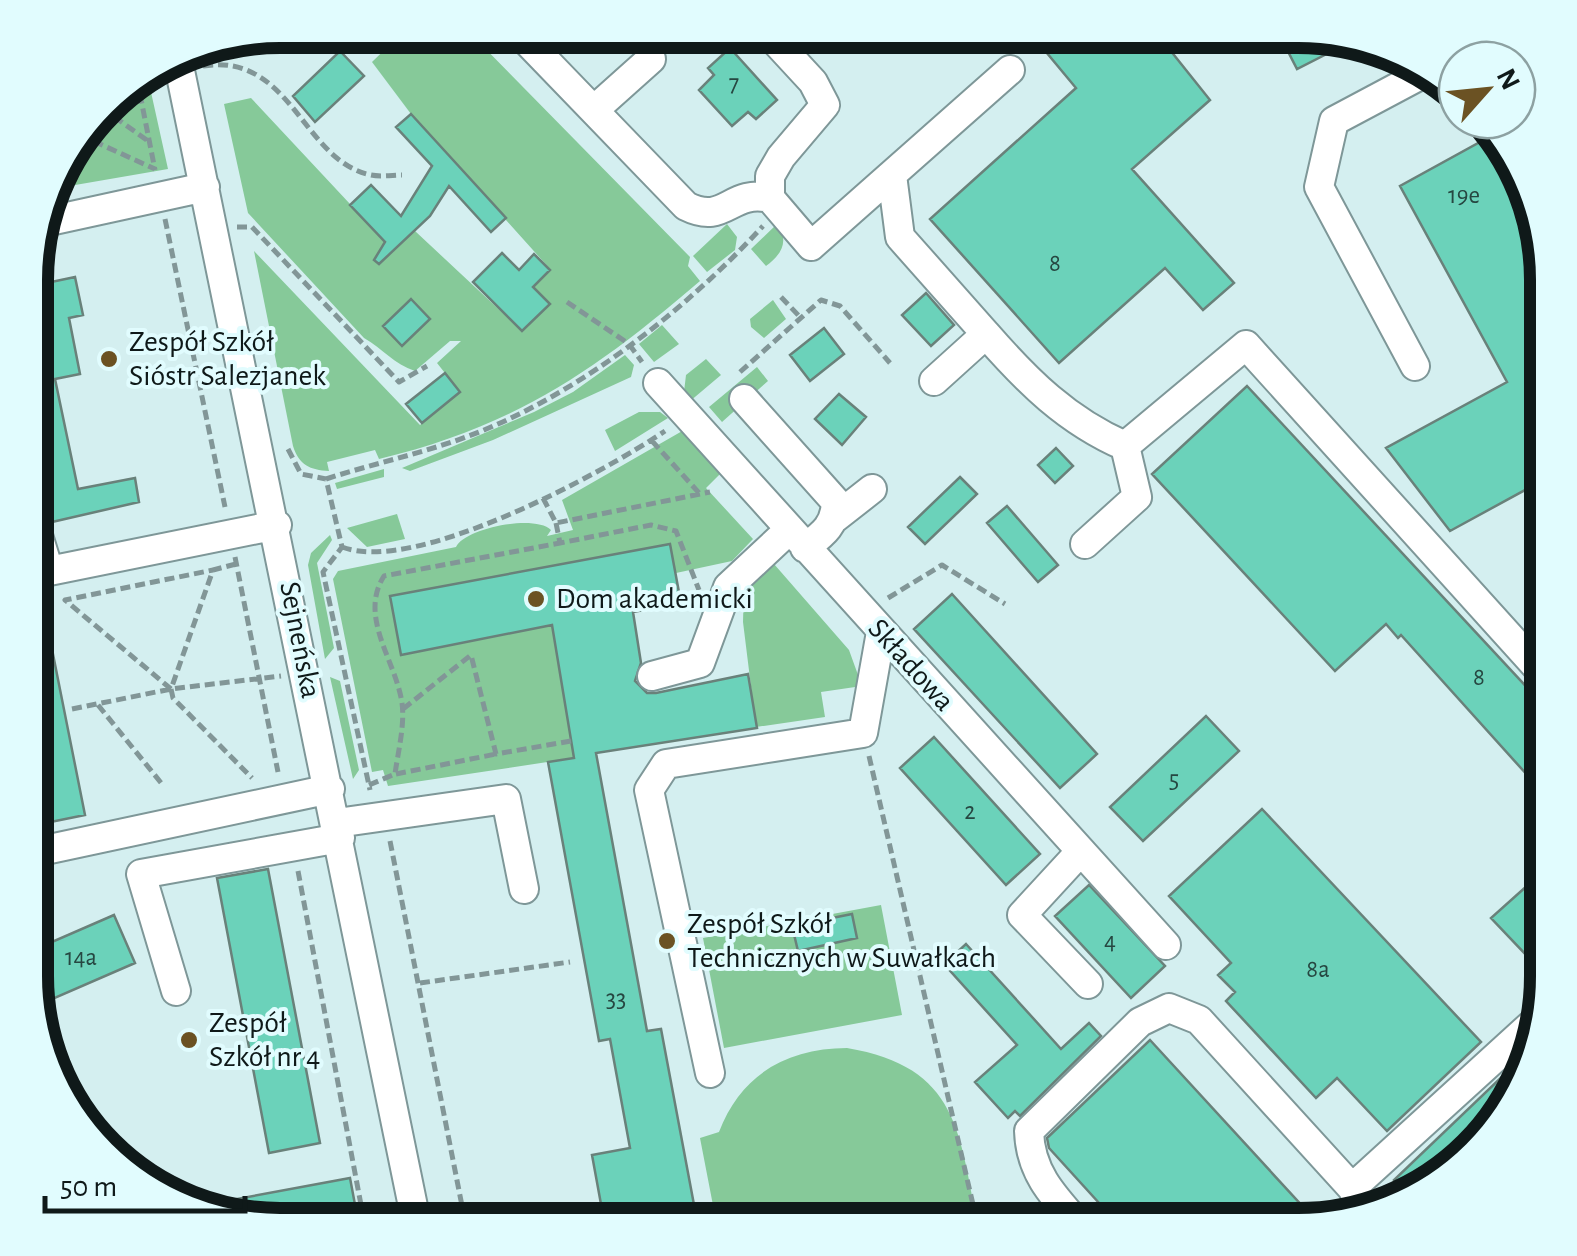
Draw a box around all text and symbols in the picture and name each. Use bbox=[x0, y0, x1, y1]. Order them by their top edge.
north arrow bbox=[1437, 40, 1537, 140]
text: N bbox=[1491, 65, 1524, 95]
house number: 7 bbox=[729, 71, 739, 96]
house number: 19e bbox=[1448, 183, 1480, 208]
house number: 8 bbox=[1049, 251, 1061, 276]
place label: Zespół Szkół Sióstr Salezjanek bbox=[129, 327, 326, 391]
marker: Zespół Szkół Sióstr Salezjanek bbox=[98, 348, 120, 370]
street label: Sejneńska bbox=[274, 579, 326, 701]
place label: Dom akademicki bbox=[556, 584, 753, 614]
marker: Dom akademicki bbox=[525, 588, 547, 610]
street label: Składowa bbox=[862, 613, 960, 717]
house number: 8 bbox=[1473, 665, 1485, 690]
house number: 5 bbox=[1169, 767, 1179, 792]
house number: 2 bbox=[964, 799, 976, 824]
place label: Zespół Szkół Technicznych w Suwałkach bbox=[687, 909, 996, 973]
house number: 4 bbox=[1104, 929, 1116, 954]
marker: Zespół Szkół Technicznych w Suwałkach bbox=[656, 930, 678, 952]
house number: 14a bbox=[65, 945, 97, 970]
house number: 8a bbox=[1306, 957, 1330, 982]
house number: 33 bbox=[606, 987, 626, 1012]
place label: Zespół Szkół nr 4 bbox=[209, 1008, 320, 1072]
marker: Zespół Szkół nr 4 bbox=[178, 1029, 200, 1051]
scale bar bbox=[45, 1151, 245, 1213]
text: 50 m bbox=[60, 1172, 117, 1202]

